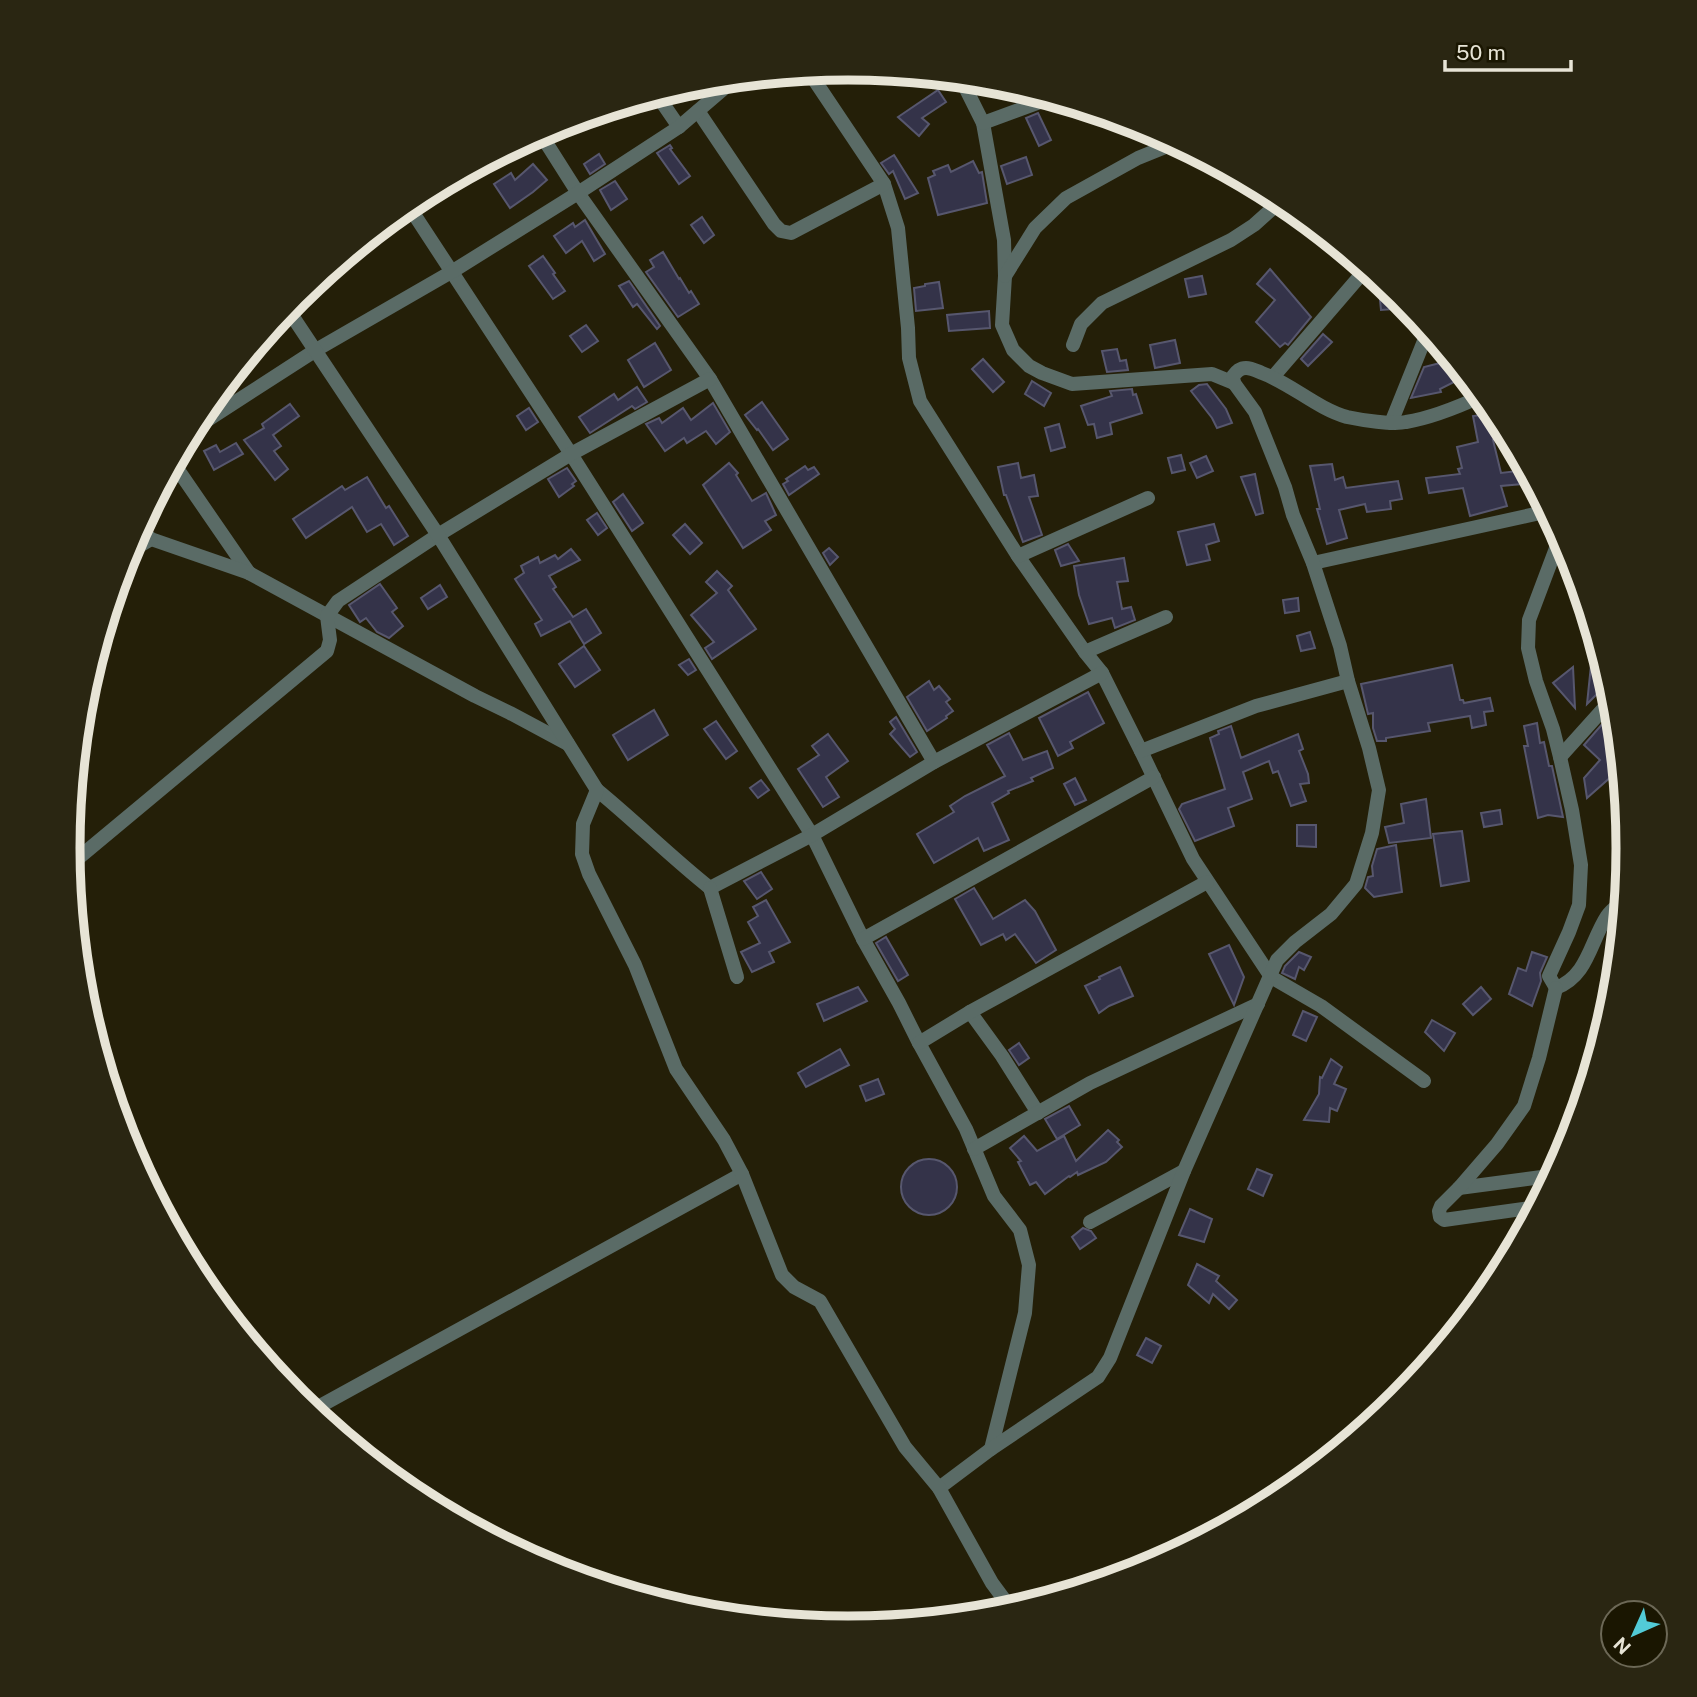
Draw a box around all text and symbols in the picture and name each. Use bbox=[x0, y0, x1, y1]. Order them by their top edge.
scale bar bbox=[1445, 28, 1571, 72]
text: 50 m bbox=[1456, 40, 1506, 65]
north arrow bbox=[1599, 1599, 1669, 1669]
text: N bbox=[1609, 1633, 1635, 1659]

